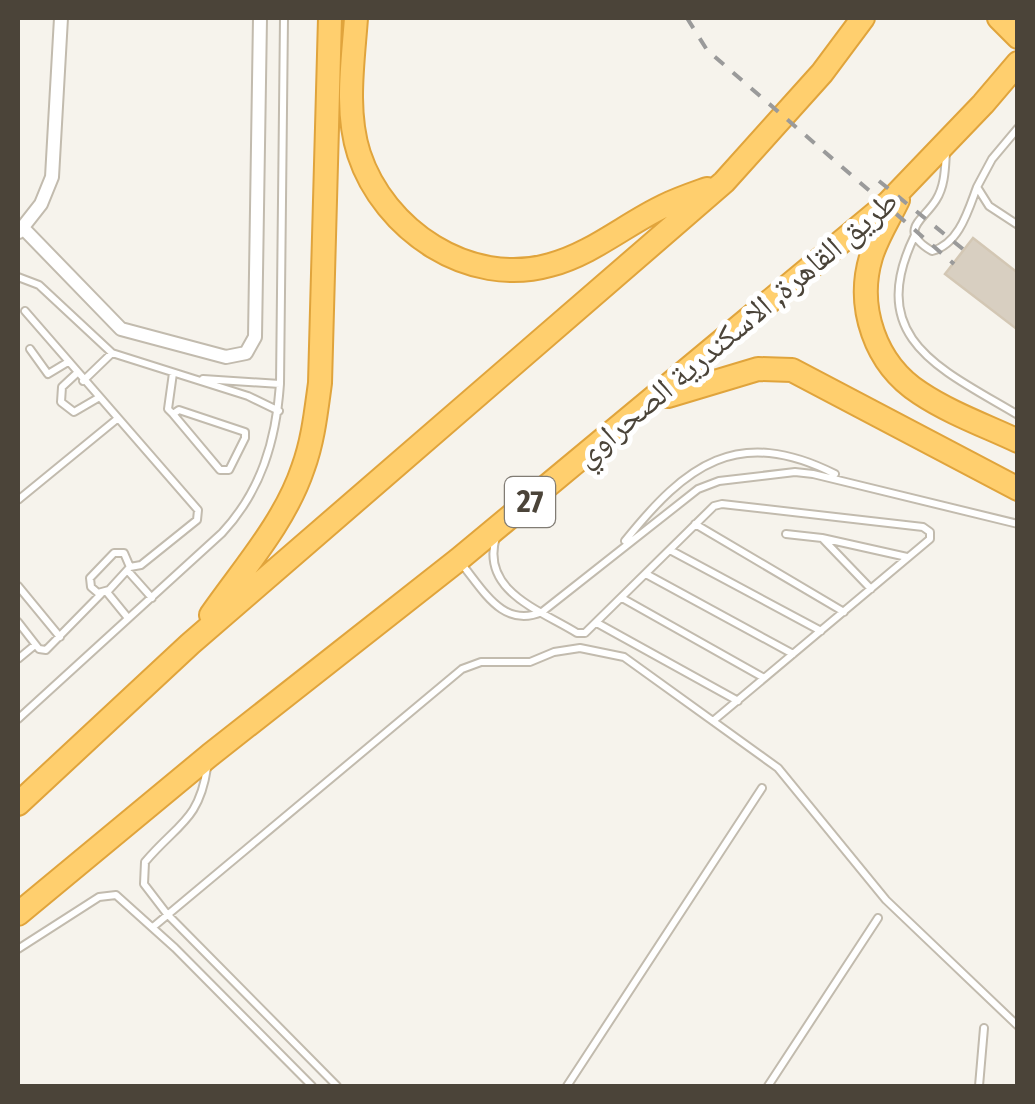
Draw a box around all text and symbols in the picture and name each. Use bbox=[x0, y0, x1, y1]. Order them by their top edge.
street label: طريق القاهرة, الاسكندرية الصحراوي bbox=[567, 182, 909, 479]
road number: 27 bbox=[505, 477, 555, 527]

